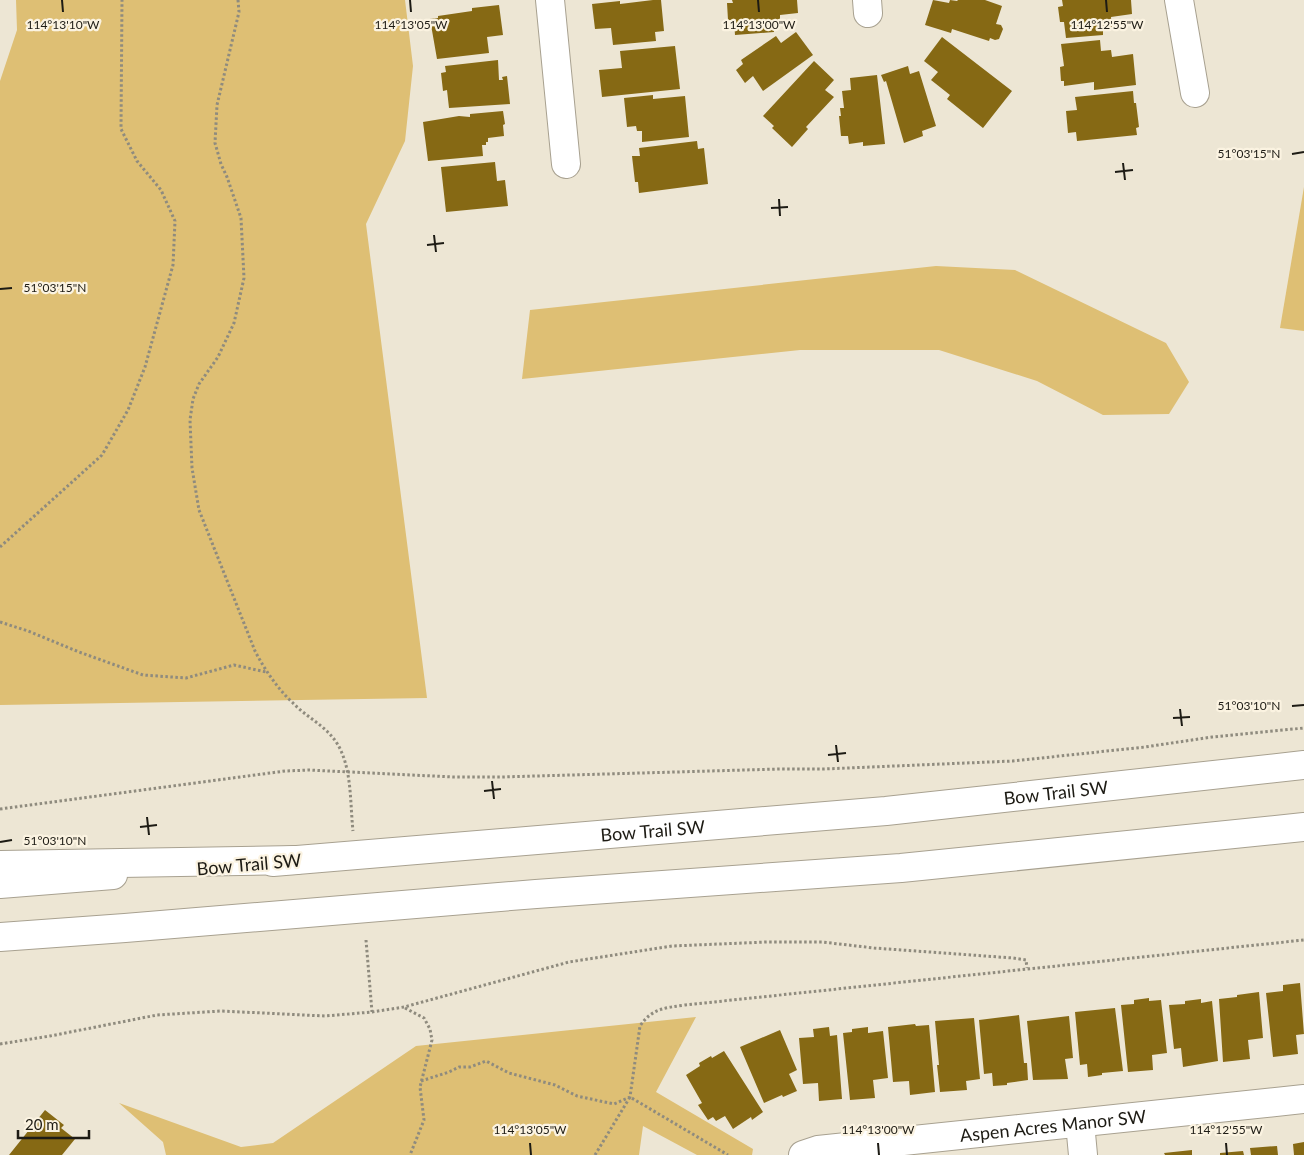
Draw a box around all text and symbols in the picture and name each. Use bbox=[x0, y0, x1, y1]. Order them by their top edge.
text: 114°13'10"W bbox=[26, 17, 100, 32]
text: 114°13'05"W bbox=[374, 17, 448, 32]
text: 114°13'00"W bbox=[722, 17, 796, 32]
text: 114°12'55"W bbox=[1070, 17, 1144, 32]
text: 51°03'15"N bbox=[1218, 146, 1280, 161]
text: 51°03'15"N bbox=[24, 280, 86, 295]
text: 51°03'10"N bbox=[1218, 698, 1280, 713]
street label: Bow Trail SW bbox=[1002, 776, 1110, 809]
street label: Bow Trail SW bbox=[599, 815, 706, 846]
text: 51°03'10"N bbox=[24, 833, 86, 848]
street label: Bow Trail SW bbox=[196, 848, 303, 880]
street label: Aspen Acres Manor SW bbox=[959, 1105, 1147, 1146]
scale bar bbox=[18, 1108, 89, 1140]
text: 20 m bbox=[25, 1115, 59, 1133]
text: 114°13'05"W bbox=[493, 1122, 567, 1137]
text: 114°13'00"W bbox=[841, 1122, 915, 1137]
text: 114°12'55"W bbox=[1189, 1122, 1263, 1137]

